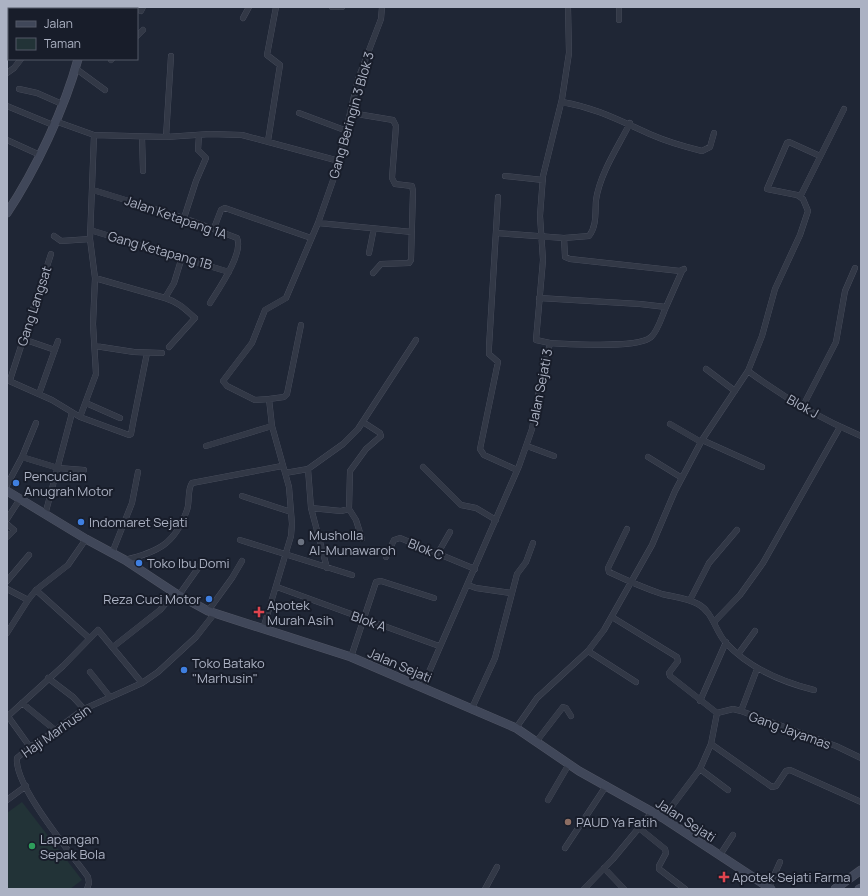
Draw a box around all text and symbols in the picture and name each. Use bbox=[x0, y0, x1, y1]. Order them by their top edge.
legend bbox=[8, 8, 138, 60]
text: Jalan bbox=[44, 15, 73, 32]
text: Taman bbox=[44, 35, 81, 52]
street label: Gang Beringin 3 Blok 3 bbox=[324, 49, 378, 181]
street label: Jalan Ketapang 1A bbox=[122, 191, 230, 243]
street label: Gang Ketapang 1B bbox=[106, 227, 214, 273]
street label: Gang Langsat bbox=[13, 264, 55, 348]
street label: Jalan Sejati 3 bbox=[524, 347, 556, 427]
street label: Blok J bbox=[784, 390, 822, 422]
place label: Pencucian Anugrah Motor bbox=[24, 467, 114, 500]
marker: Pencucian Anugrah Motor bbox=[11, 478, 21, 488]
place label: Indomaret Sejati bbox=[89, 513, 188, 531]
marker: Indomaret Sejati bbox=[76, 517, 86, 527]
place label: Musholla Al-Munawaroh bbox=[309, 526, 396, 559]
street label: Blok C bbox=[405, 534, 447, 564]
marker: Musholla Al-Munawaroh bbox=[296, 537, 306, 547]
place label: Toko Ibu Domi bbox=[147, 554, 230, 572]
marker: Toko Ibu Domi bbox=[134, 558, 144, 568]
place label: Reza Cuci Motor bbox=[103, 590, 201, 608]
marker: Reza Cuci Motor bbox=[204, 594, 214, 604]
place label: Apotek Murah Asih bbox=[267, 596, 333, 629]
marker: Apotek Murah Asih bbox=[254, 607, 264, 617]
street label: Blok A bbox=[349, 607, 389, 635]
street label: Jalan Sejati bbox=[365, 643, 435, 687]
place label: Toko Batako "Marhusin" bbox=[192, 654, 265, 687]
marker: Toko Batako "Marhusin" bbox=[179, 665, 189, 675]
street label: Haji Marhusin bbox=[18, 700, 94, 762]
street label: Gang Jayamas bbox=[746, 707, 834, 753]
street label: Jalan Sejati bbox=[653, 794, 719, 846]
place label: PAUD Ya Fatih bbox=[576, 813, 657, 831]
marker: PAUD Ya Fatih bbox=[563, 817, 573, 827]
place label: Lapangan Sepak Bola bbox=[40, 830, 105, 863]
marker: Lapangan Sepak Bola bbox=[27, 841, 37, 851]
place label: Apotek Sejati Farma bbox=[732, 868, 851, 886]
marker: Apotek Sejati Farma bbox=[719, 872, 729, 882]

